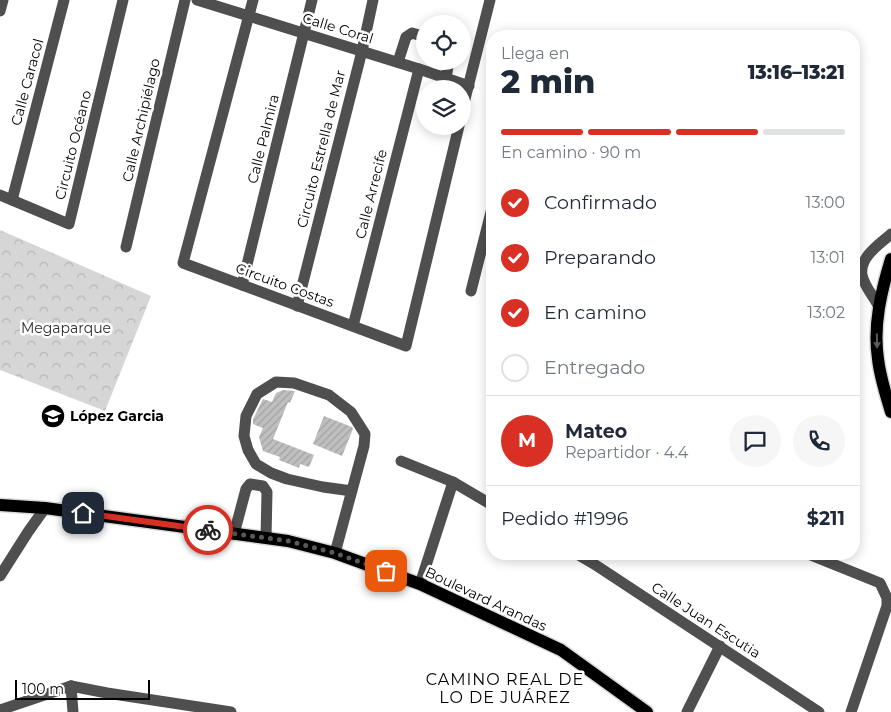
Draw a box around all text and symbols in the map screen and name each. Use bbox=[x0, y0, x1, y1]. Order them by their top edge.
street label: Calle Coral bbox=[300, 9, 376, 47]
map controls bbox=[416, 15, 471, 135]
button: locate bbox=[416, 15, 471, 70]
street label: Calle Caracol bbox=[7, 36, 47, 128]
text: Llega en bbox=[501, 44, 569, 63]
street label: Calle Archipiélago bbox=[118, 56, 164, 184]
text: 13:16–13:21 bbox=[748, 61, 845, 84]
text: 2 min bbox=[501, 62, 595, 101]
street label: Circuito Estrella de Mar bbox=[293, 68, 349, 230]
button: layers bbox=[416, 80, 471, 135]
street label: Circuito Océano bbox=[51, 88, 95, 202]
street label: Calle Palmira bbox=[243, 92, 283, 186]
text: En camino · 90 m bbox=[501, 143, 641, 162]
street label: Calle Arrecife bbox=[351, 147, 391, 241]
icon: check bbox=[501, 189, 529, 217]
text: Confirmado bbox=[544, 191, 657, 214]
text: 13:00 bbox=[806, 193, 845, 212]
icon: check bbox=[501, 244, 529, 272]
text: Preparando bbox=[544, 246, 656, 269]
text: 13:01 bbox=[810, 248, 845, 267]
street label: Circuito Costas bbox=[233, 259, 337, 311]
icon: check bbox=[501, 299, 529, 327]
text: En camino bbox=[544, 301, 646, 324]
text: 13:02 bbox=[807, 303, 845, 322]
park label: Megaparque bbox=[21, 319, 111, 337]
one-way arrow bbox=[873, 334, 881, 350]
text: Entregado bbox=[544, 356, 645, 379]
school or university icon: López Garcia bbox=[40, 403, 66, 429]
place label: López Garcia bbox=[70, 407, 164, 425]
button: chat bbox=[729, 415, 781, 467]
button: phone bbox=[793, 415, 845, 467]
text: Mateo bbox=[565, 420, 627, 443]
text: M bbox=[518, 429, 536, 452]
text: Repartidor · 4.4 bbox=[565, 443, 688, 462]
pin bbox=[62, 492, 104, 534]
icon: home bbox=[69, 499, 97, 527]
courier bbox=[183, 505, 233, 555]
text: Pedido #1996 bbox=[501, 507, 628, 530]
text: $211 bbox=[807, 507, 845, 530]
icon: bike bbox=[194, 516, 222, 544]
pin bbox=[365, 550, 407, 592]
icon: bag bbox=[372, 557, 400, 585]
street label: Boulevard Arandas bbox=[422, 563, 550, 635]
street label: Calle Juan Escutia bbox=[648, 578, 764, 662]
district label: CAMINO REAL DE LO DE JUÁREZ bbox=[426, 670, 584, 707]
scale bar bbox=[15, 677, 150, 700]
text: 100 m bbox=[22, 680, 64, 698]

